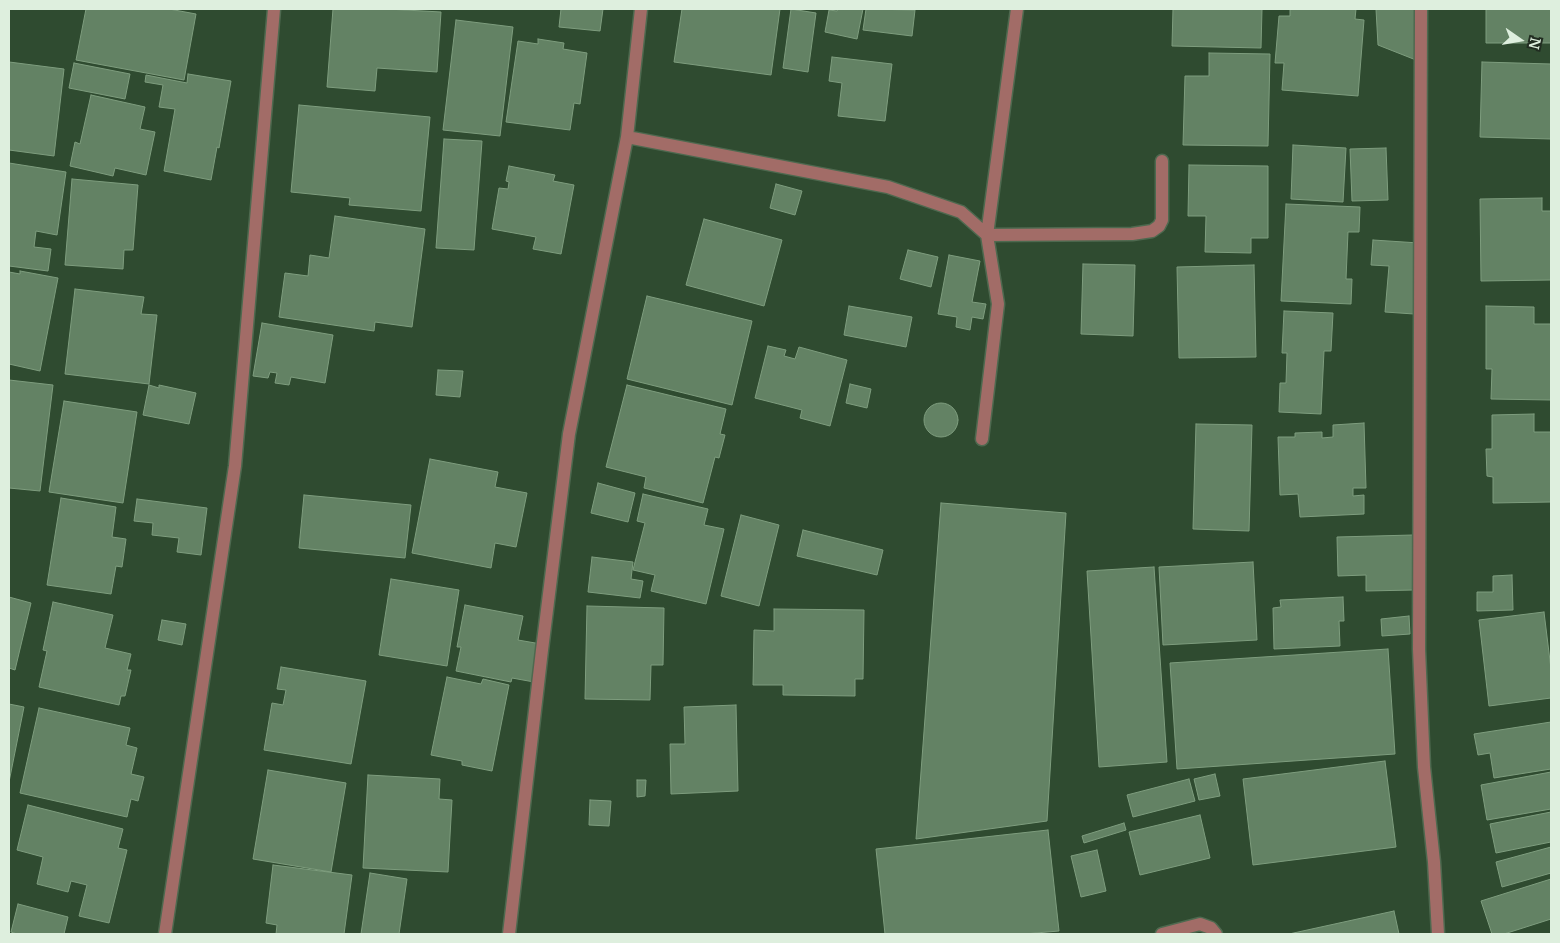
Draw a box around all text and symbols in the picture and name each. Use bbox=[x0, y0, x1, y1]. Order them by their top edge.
north arrow bbox=[1495, 15, 1545, 65]
text: N bbox=[1525, 36, 1545, 51]

